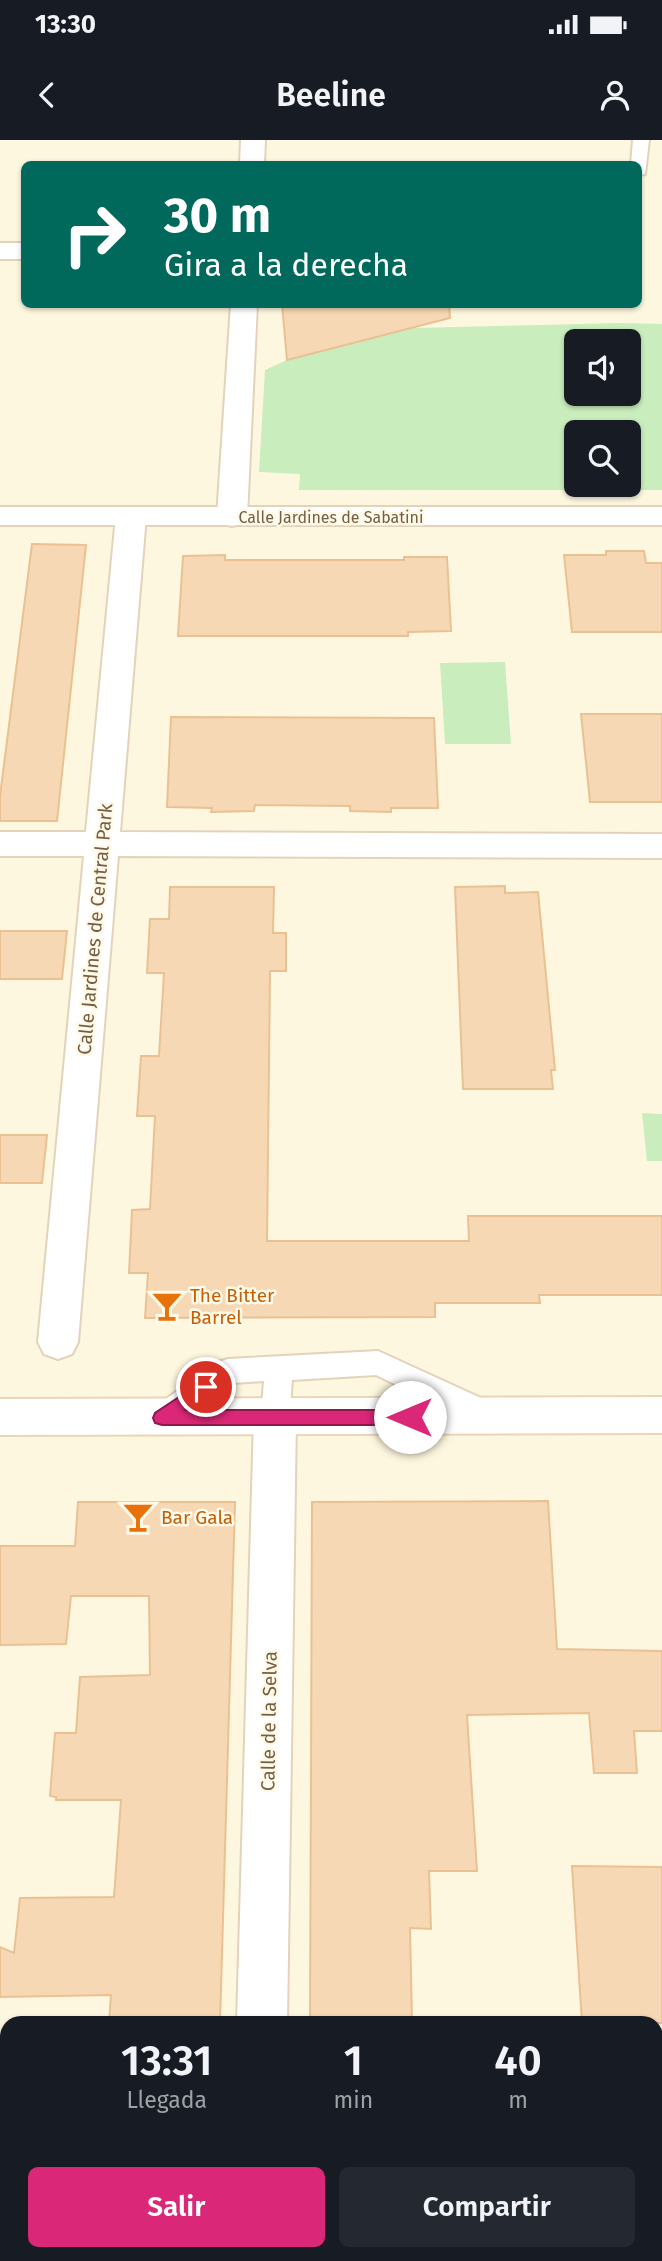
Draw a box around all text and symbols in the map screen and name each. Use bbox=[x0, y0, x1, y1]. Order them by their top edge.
text: 13:30 bbox=[35, 9, 96, 40]
icon: back bbox=[28, 76, 66, 114]
text: Beeline bbox=[276, 76, 386, 114]
icon: person bbox=[596, 76, 634, 114]
text: 30 m bbox=[164, 186, 271, 245]
icon: right bbox=[49, 189, 140, 280]
text: Gira a la derecha bbox=[164, 246, 408, 284]
map controls bbox=[564, 329, 641, 497]
button: sound bbox=[564, 329, 641, 406]
button: search bbox=[564, 420, 641, 497]
street label: Calle Jardines de Sabatini bbox=[239, 508, 423, 527]
street label: Calle Jardines de Central Park bbox=[73, 802, 117, 1056]
place label: The Bitter Barrel bbox=[190, 1284, 275, 1329]
bar icon: The Bitter Barrel bbox=[150, 1289, 184, 1323]
pin bbox=[176, 1357, 236, 1417]
icon: arrive bbox=[187, 1368, 225, 1406]
position arrow bbox=[373, 1380, 447, 1454]
bar icon: Bar Gala bbox=[121, 1500, 155, 1534]
place label: Bar Gala bbox=[161, 1506, 233, 1529]
street label: Calle de la Selva bbox=[256, 1651, 282, 1791]
text: 13:31 bbox=[121, 2036, 212, 2086]
text: 1 bbox=[344, 2036, 363, 2086]
text: 40 bbox=[494, 2036, 542, 2086]
text: Llegada bbox=[126, 2086, 207, 2114]
text: min bbox=[333, 2086, 373, 2114]
text: m bbox=[508, 2086, 528, 2114]
button: Salir bbox=[28, 2167, 325, 2247]
button: Compartir bbox=[339, 2167, 635, 2247]

